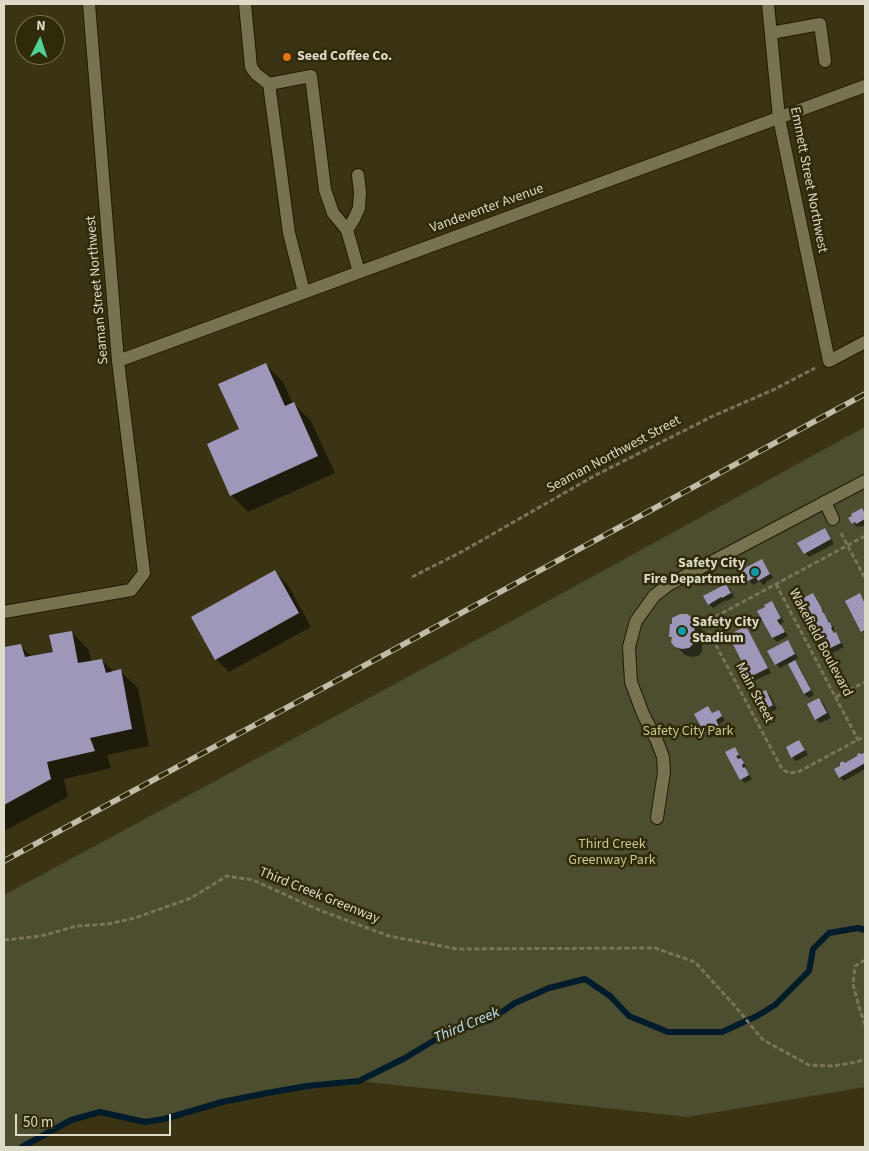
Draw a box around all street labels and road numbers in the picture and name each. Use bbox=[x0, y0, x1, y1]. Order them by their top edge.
street label: Emmett Street Northwest bbox=[786, 106, 830, 254]
street label: Vandeventer Avenue bbox=[428, 181, 546, 237]
street label: Seaman Street Northwest bbox=[83, 215, 113, 365]
street label: Seaman Northwest Street bbox=[544, 413, 684, 497]
street label: Wakefield Boulevard bbox=[784, 586, 856, 700]
street label: Main Street bbox=[731, 660, 777, 726]
street label: Third Creek Greenway bbox=[256, 864, 382, 928]

